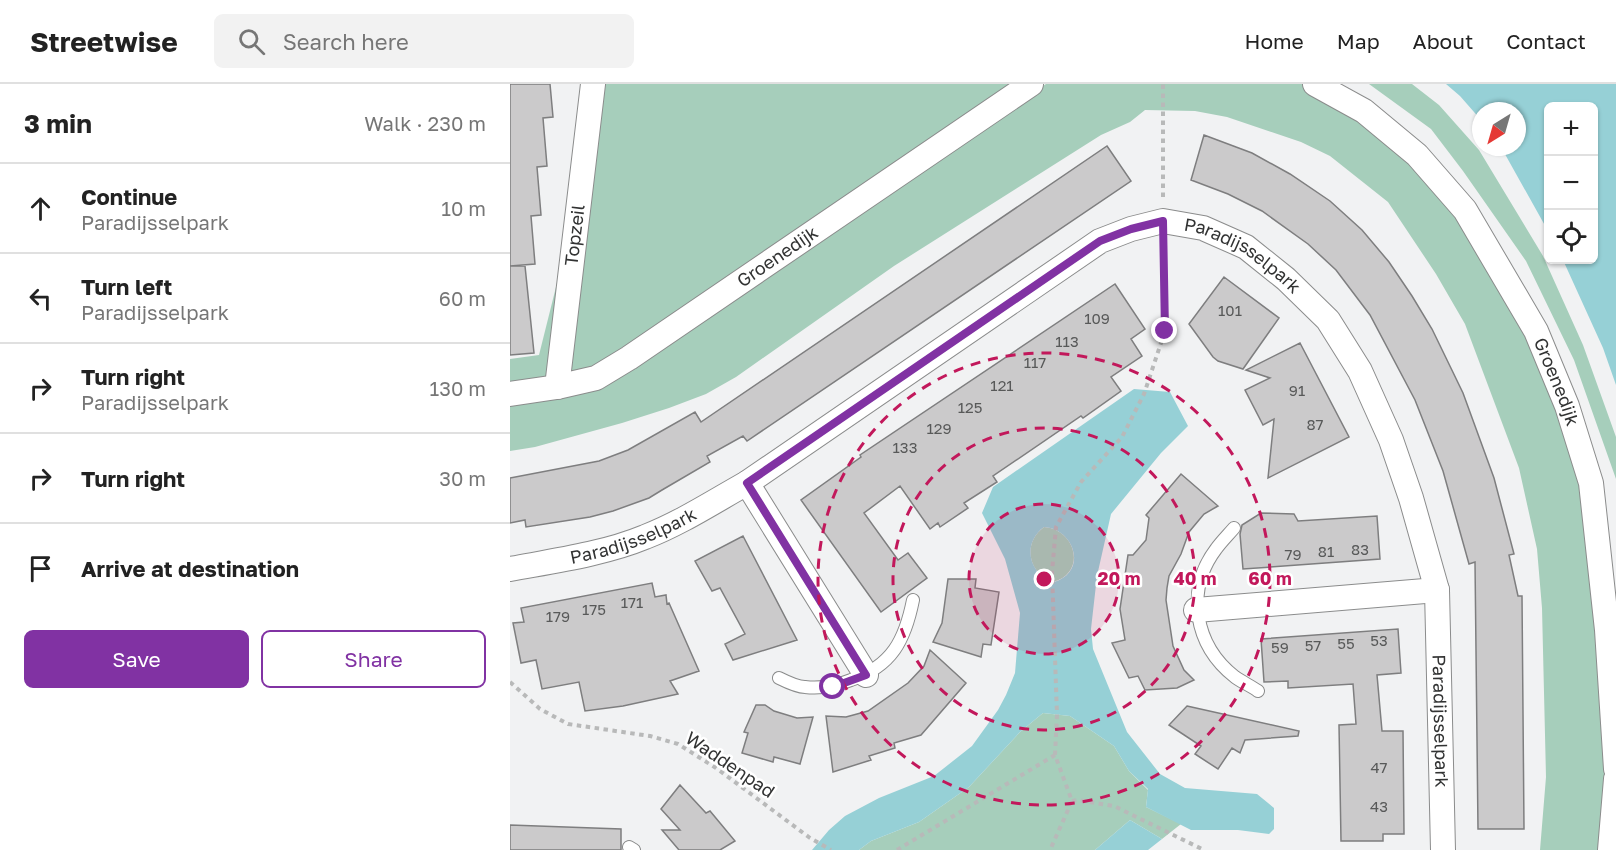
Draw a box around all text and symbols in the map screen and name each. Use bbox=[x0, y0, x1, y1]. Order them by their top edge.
search box bbox=[214, 14, 634, 68]
text: Streetwise bbox=[30, 25, 178, 58]
icon: search bbox=[235, 25, 268, 58]
text: Search here bbox=[283, 28, 409, 55]
text: Home bbox=[1244, 28, 1304, 54]
text: Map bbox=[1337, 28, 1380, 54]
text: About bbox=[1413, 28, 1473, 54]
text: Contact bbox=[1506, 28, 1586, 54]
north arrow bbox=[1472, 102, 1526, 156]
map controls bbox=[1544, 102, 1598, 264]
button: + bbox=[1544, 102, 1598, 156]
text: 3 min bbox=[24, 108, 92, 139]
text: Walk · 230 m bbox=[364, 111, 486, 135]
button: − bbox=[1544, 156, 1598, 210]
text: Continue bbox=[81, 183, 177, 210]
icon: ahead bbox=[24, 192, 57, 225]
text: 10 m bbox=[441, 196, 486, 220]
street label: Topzeil bbox=[559, 203, 589, 267]
text: Paradijsselpark bbox=[81, 210, 229, 234]
button: locate bbox=[1544, 210, 1598, 264]
street label: Paradijsselpark bbox=[1183, 213, 1306, 297]
street label: Groenedijk bbox=[732, 221, 822, 291]
text: Turn left bbox=[81, 273, 172, 300]
icon: left bbox=[24, 282, 57, 315]
text: 60 m bbox=[439, 286, 486, 310]
text: Paradijsselpark bbox=[81, 300, 229, 324]
house number: 101 bbox=[1218, 301, 1242, 319]
house number: 109 bbox=[1084, 309, 1110, 327]
route end bbox=[1151, 317, 1177, 343]
house number: 113 bbox=[1055, 332, 1079, 350]
street label: Groenedijk bbox=[1530, 334, 1585, 428]
house number: 117 bbox=[1024, 353, 1046, 371]
text: Turn right bbox=[81, 363, 185, 390]
icon: right bbox=[24, 372, 57, 405]
text: 130 m bbox=[430, 376, 486, 400]
house number: 121 bbox=[990, 376, 1014, 394]
house number: 91 bbox=[1289, 381, 1305, 399]
text: Paradijsselpark bbox=[81, 390, 229, 414]
house number: 125 bbox=[958, 398, 982, 416]
house number: 87 bbox=[1306, 415, 1324, 433]
house number: 129 bbox=[926, 419, 952, 437]
house number: 133 bbox=[893, 438, 917, 456]
icon: right bbox=[24, 462, 57, 495]
text: Turn right bbox=[81, 465, 185, 492]
text: 30 m bbox=[439, 466, 486, 490]
street label: Paradijsselpark bbox=[568, 502, 700, 568]
house number: 83 bbox=[1351, 540, 1369, 558]
house number: 81 bbox=[1318, 542, 1334, 560]
house number: 79 bbox=[1284, 545, 1302, 563]
icon: arrive bbox=[24, 552, 57, 585]
text: Arrive at destination bbox=[81, 555, 299, 582]
text: 20 m bbox=[1098, 567, 1140, 589]
text: 40 m bbox=[1173, 567, 1217, 589]
text: 60 m bbox=[1248, 567, 1292, 589]
centre of rings bbox=[1034, 569, 1054, 589]
house number: 171 bbox=[621, 593, 643, 611]
house number: 175 bbox=[582, 600, 606, 618]
house number: 179 bbox=[546, 607, 570, 625]
button: Save bbox=[24, 630, 249, 688]
button: Share bbox=[261, 630, 486, 688]
house number: 53 bbox=[1370, 631, 1388, 649]
house number: 55 bbox=[1337, 634, 1355, 652]
house number: 57 bbox=[1305, 636, 1321, 654]
house number: 59 bbox=[1271, 638, 1289, 656]
street label: Paradijsselpark bbox=[1428, 654, 1454, 788]
route start bbox=[819, 673, 845, 699]
street label: Waddenpad bbox=[682, 726, 779, 802]
house number: 47 bbox=[1370, 758, 1388, 776]
house number: 43 bbox=[1370, 797, 1388, 815]

